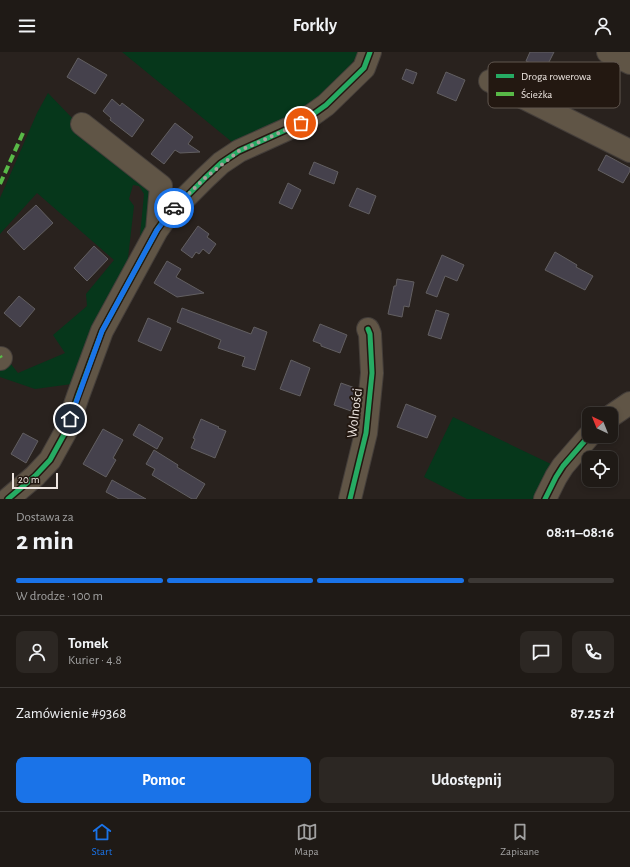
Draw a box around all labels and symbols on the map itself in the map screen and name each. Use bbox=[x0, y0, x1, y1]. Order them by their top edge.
legend bbox=[488, 62, 620, 108]
text: Droga rowerowa bbox=[521, 71, 591, 82]
text: Ścieżka bbox=[521, 88, 552, 100]
pin bbox=[284, 106, 318, 140]
courier bbox=[154, 188, 194, 228]
street label: Wolności bbox=[345, 387, 365, 439]
pin bbox=[53, 402, 87, 436]
north arrow bbox=[582, 407, 618, 443]
scale bar bbox=[12, 471, 58, 490]

